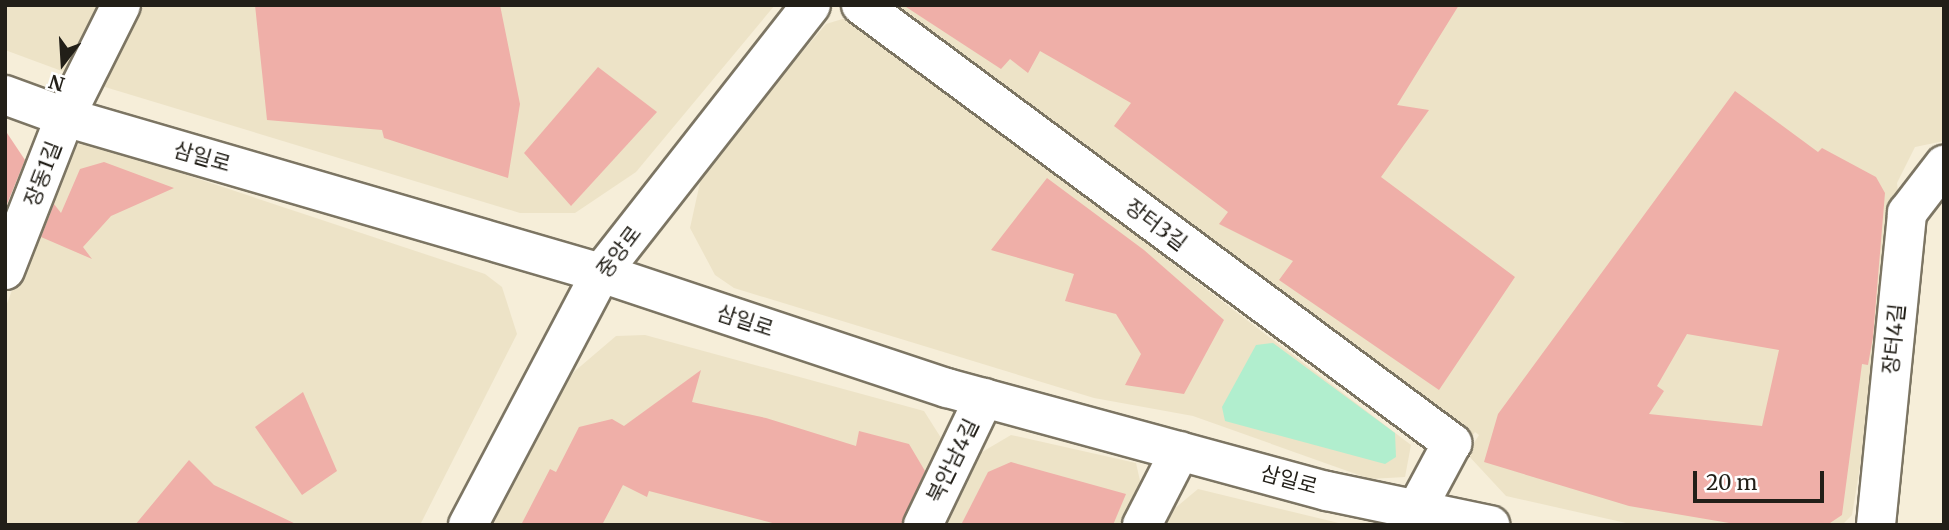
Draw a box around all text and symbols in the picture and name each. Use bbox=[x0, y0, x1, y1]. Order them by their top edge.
north arrow bbox=[28, 28, 98, 98]
text: N bbox=[46, 69, 68, 97]
street label: 삼일로 bbox=[171, 137, 233, 177]
street label: 장동1길 bbox=[19, 138, 67, 210]
street label: 장터3길 bbox=[1120, 194, 1192, 256]
street label: 중앙로 bbox=[591, 221, 647, 283]
street label: 삼일로 bbox=[714, 300, 776, 342]
street label: 장터4길 bbox=[1878, 302, 1910, 376]
street label: 북안남4길 bbox=[922, 415, 984, 507]
scale bar bbox=[1697, 456, 1828, 500]
street label: 삼일로 bbox=[1258, 460, 1320, 500]
text: 20 m bbox=[1706, 469, 1757, 496]

